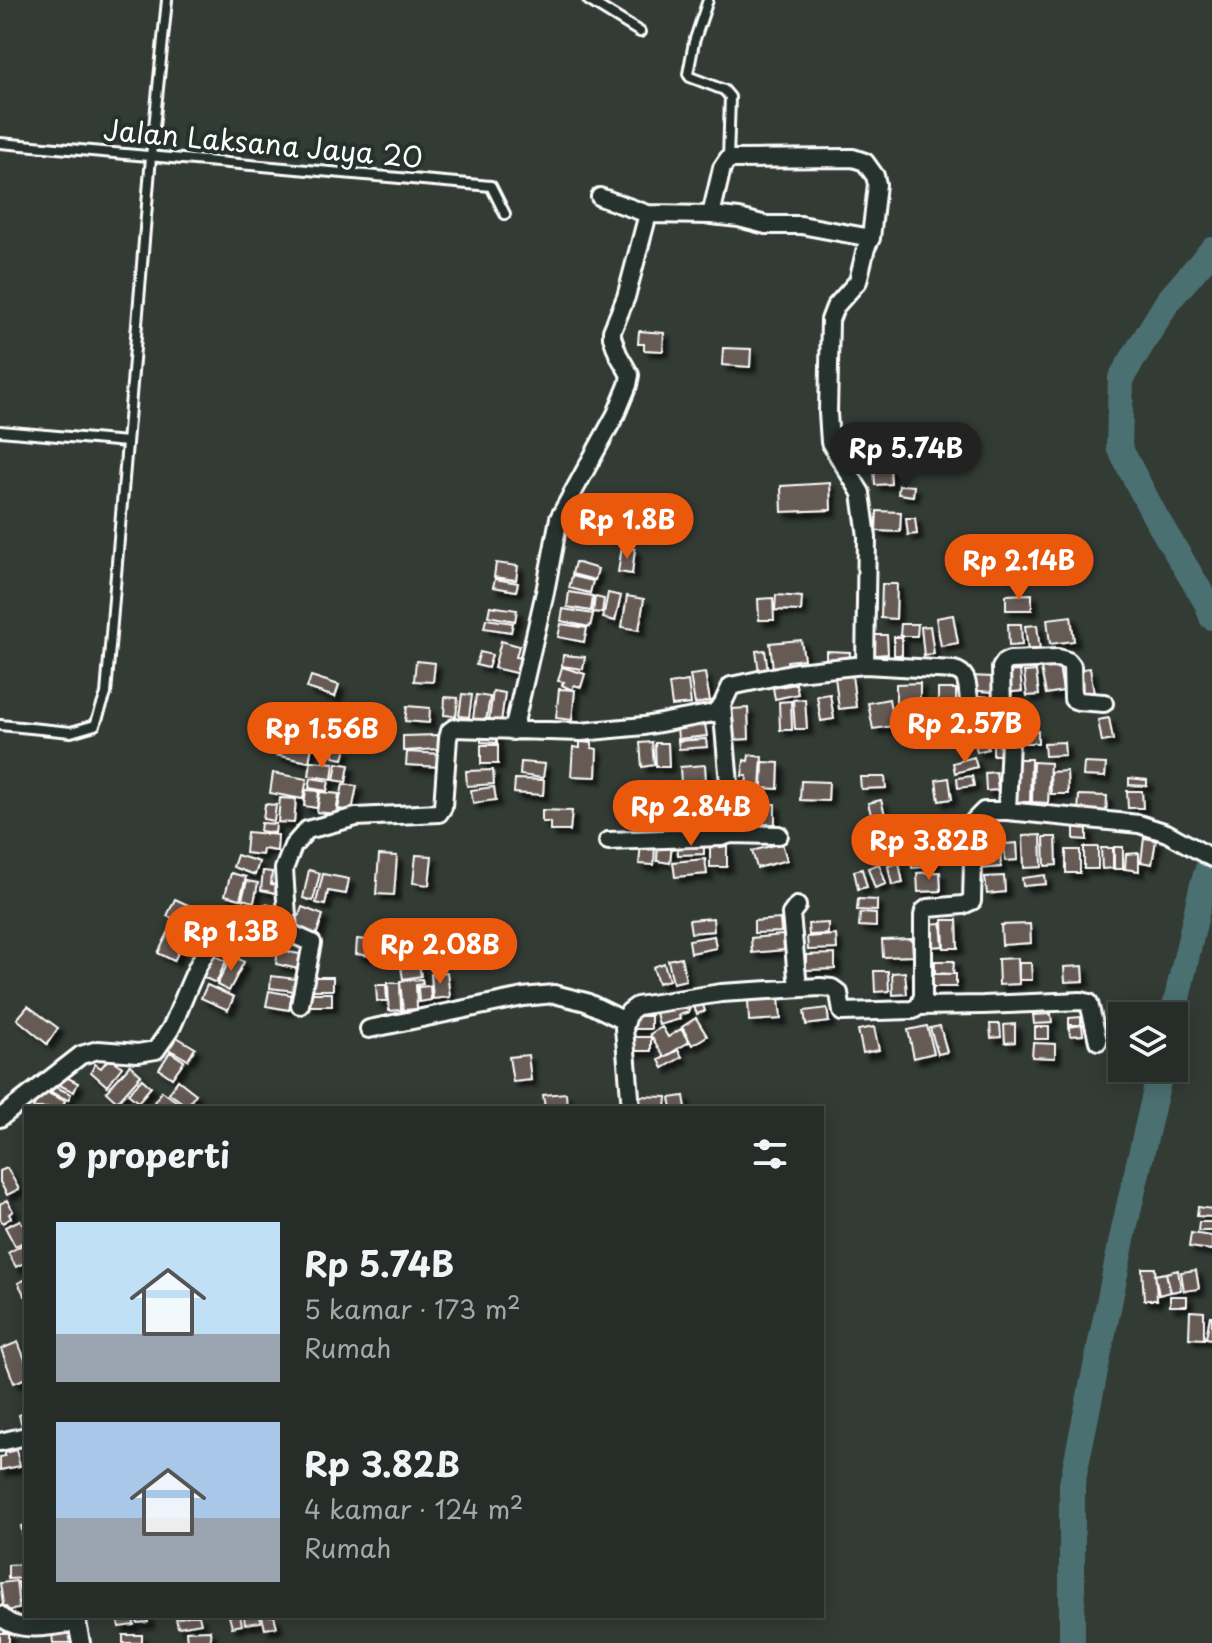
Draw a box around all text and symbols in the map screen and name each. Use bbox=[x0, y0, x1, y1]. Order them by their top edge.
street label: Jalan Laksana Jaya 20 bbox=[102, 107, 425, 178]
pin: Rp 5.74B bbox=[823, 422, 989, 490]
text: Rp 5.74B bbox=[849, 428, 963, 467]
pin: Rp 1.8B bbox=[553, 493, 701, 561]
text: Rp 1.8B bbox=[579, 499, 675, 538]
pin: Rp 2.14B bbox=[936, 534, 1102, 602]
text: Rp 2.14B bbox=[963, 540, 1075, 579]
pin: Rp 2.57B bbox=[882, 697, 1048, 765]
pin: Rp 1.56B bbox=[239, 702, 405, 770]
text: Rp 2.57B bbox=[908, 703, 1022, 742]
text: Rp 1.56B bbox=[265, 708, 379, 747]
pin: Rp 2.84B bbox=[608, 780, 774, 848]
text: Rp 2.84B bbox=[631, 786, 751, 825]
pin: Rp 3.82B bbox=[846, 814, 1012, 882]
text: Rp 3.82B bbox=[869, 820, 989, 859]
pin: Rp 1.3B bbox=[157, 905, 305, 973]
text: Rp 1.3B bbox=[183, 911, 279, 950]
pin: Rp 2.08B bbox=[357, 918, 523, 986]
text: Rp 2.08B bbox=[380, 924, 500, 963]
map controls bbox=[1108, 1002, 1188, 1082]
button: layers bbox=[1108, 1002, 1188, 1082]
text: 9 properti bbox=[56, 1128, 230, 1180]
icon: filters bbox=[748, 1132, 792, 1176]
text: Rp 5.74B bbox=[304, 1237, 454, 1289]
icon: home bbox=[120, 1254, 216, 1350]
text: 5 kamar · 173 m² bbox=[304, 1289, 521, 1328]
text: Rumah bbox=[304, 1328, 391, 1367]
text: Rp 3.82B bbox=[304, 1437, 460, 1489]
icon: home bbox=[120, 1454, 216, 1550]
text: 4 kamar · 124 m² bbox=[304, 1489, 523, 1528]
text: Rumah bbox=[304, 1528, 391, 1567]

